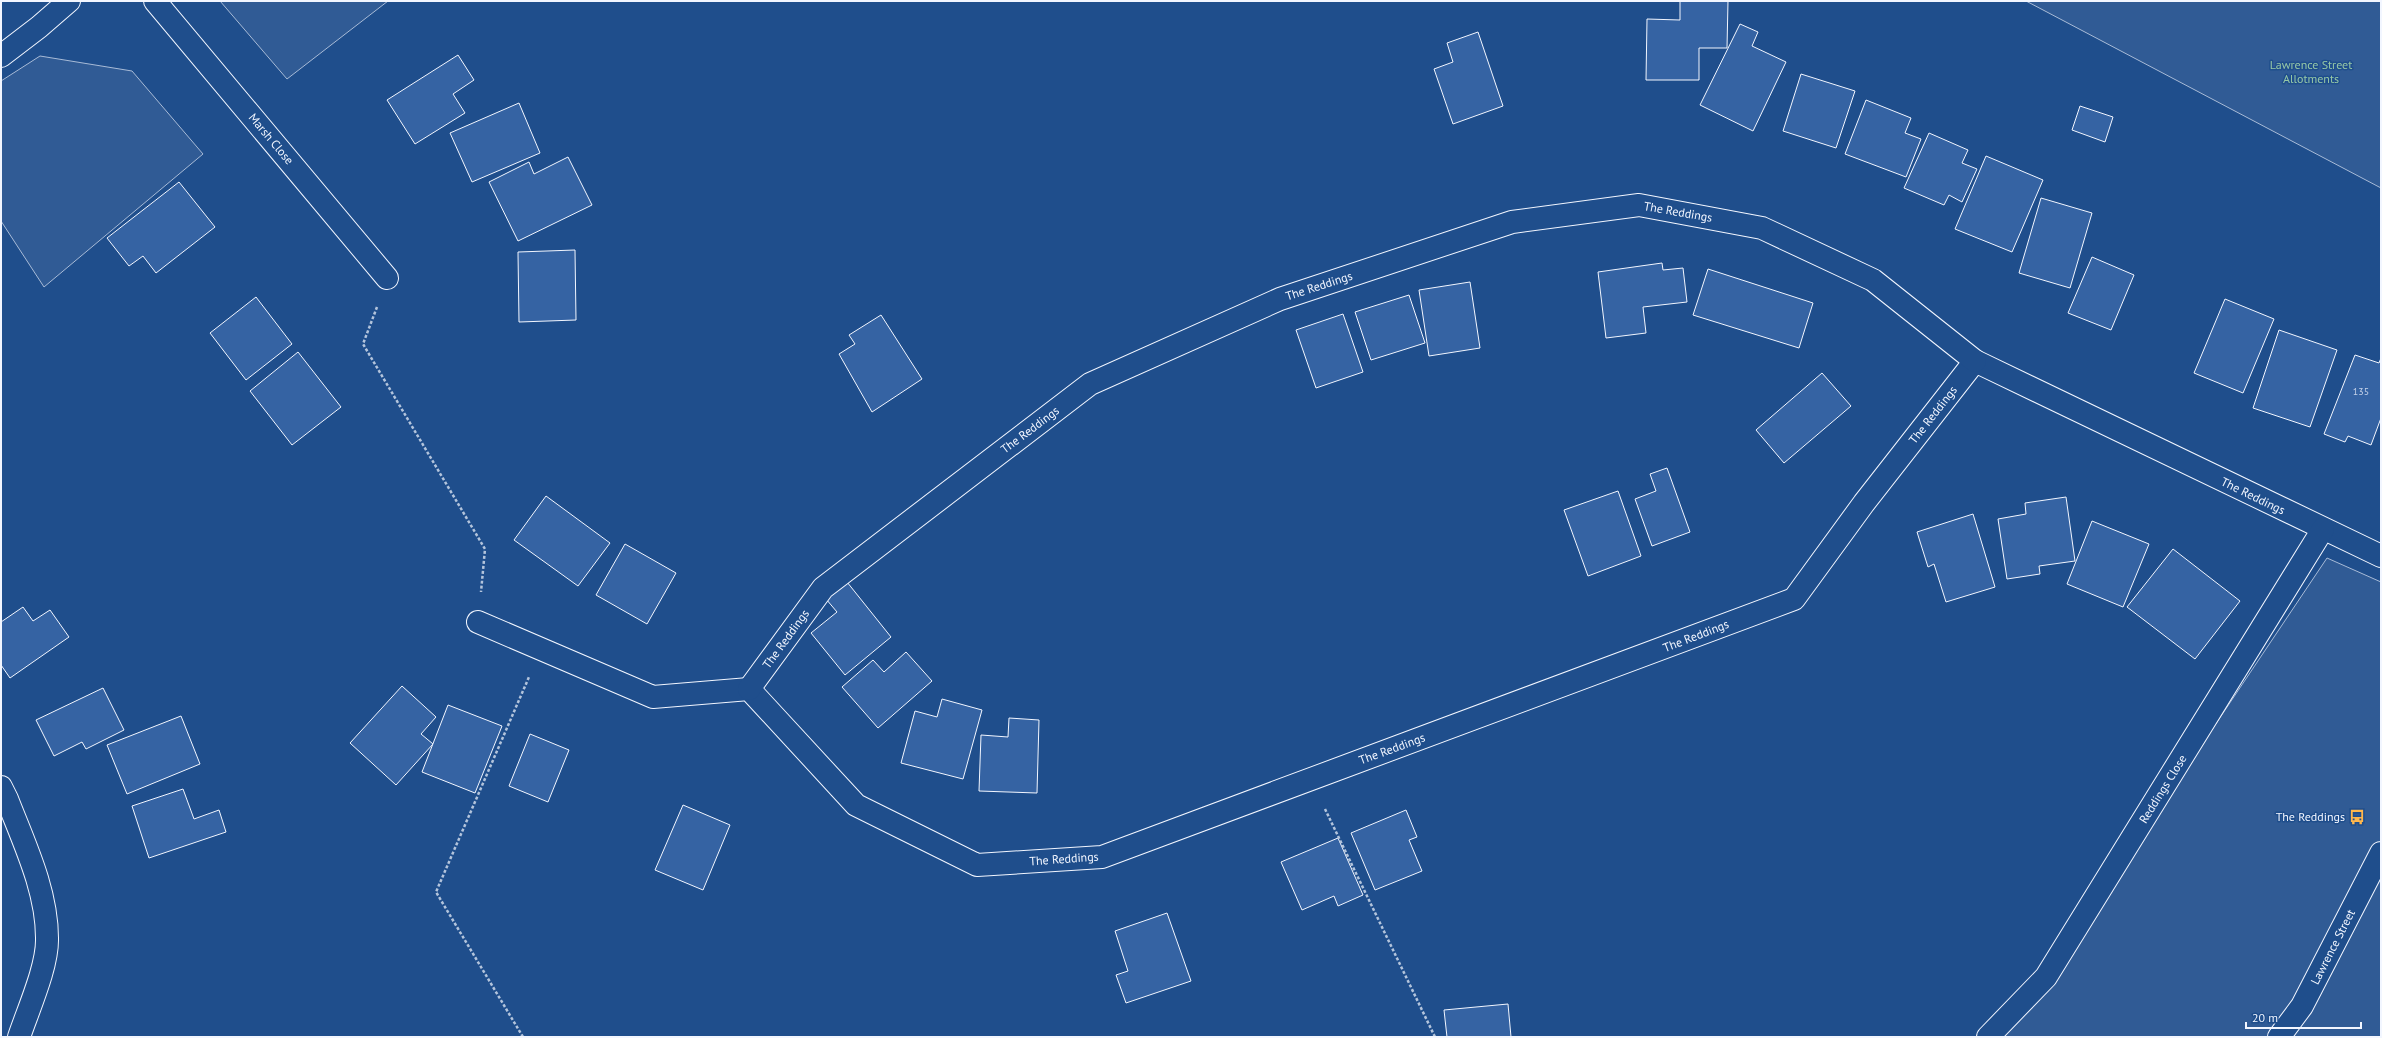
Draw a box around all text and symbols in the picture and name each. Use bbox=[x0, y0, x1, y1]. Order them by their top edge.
park label: Lawrence Street Allotments bbox=[2270, 57, 2352, 86]
street label: Marsh Close bbox=[246, 110, 297, 167]
street label: The Reddings bbox=[1643, 198, 1714, 225]
street label: The Reddings bbox=[1284, 268, 1354, 303]
street label: The Reddings bbox=[1905, 383, 1960, 447]
house number: 135 bbox=[2353, 385, 2369, 398]
street label: The Reddings bbox=[997, 403, 1062, 456]
street label: The Reddings bbox=[2219, 474, 2288, 517]
street label: The Reddings bbox=[759, 606, 812, 671]
street label: The Reddings bbox=[1661, 616, 1731, 655]
street label: The Reddings bbox=[1357, 730, 1427, 767]
street label: Reddings Close bbox=[2136, 752, 2190, 826]
bus stop icon: The Reddings bbox=[2348, 808, 2366, 826]
place label: The Reddings bbox=[2276, 809, 2345, 824]
street label: The Reddings bbox=[1029, 849, 1099, 868]
street label: Lawrence Street bbox=[2307, 907, 2358, 987]
scale bar bbox=[2246, 1004, 2361, 1030]
text: 20 m bbox=[2252, 1010, 2278, 1025]

